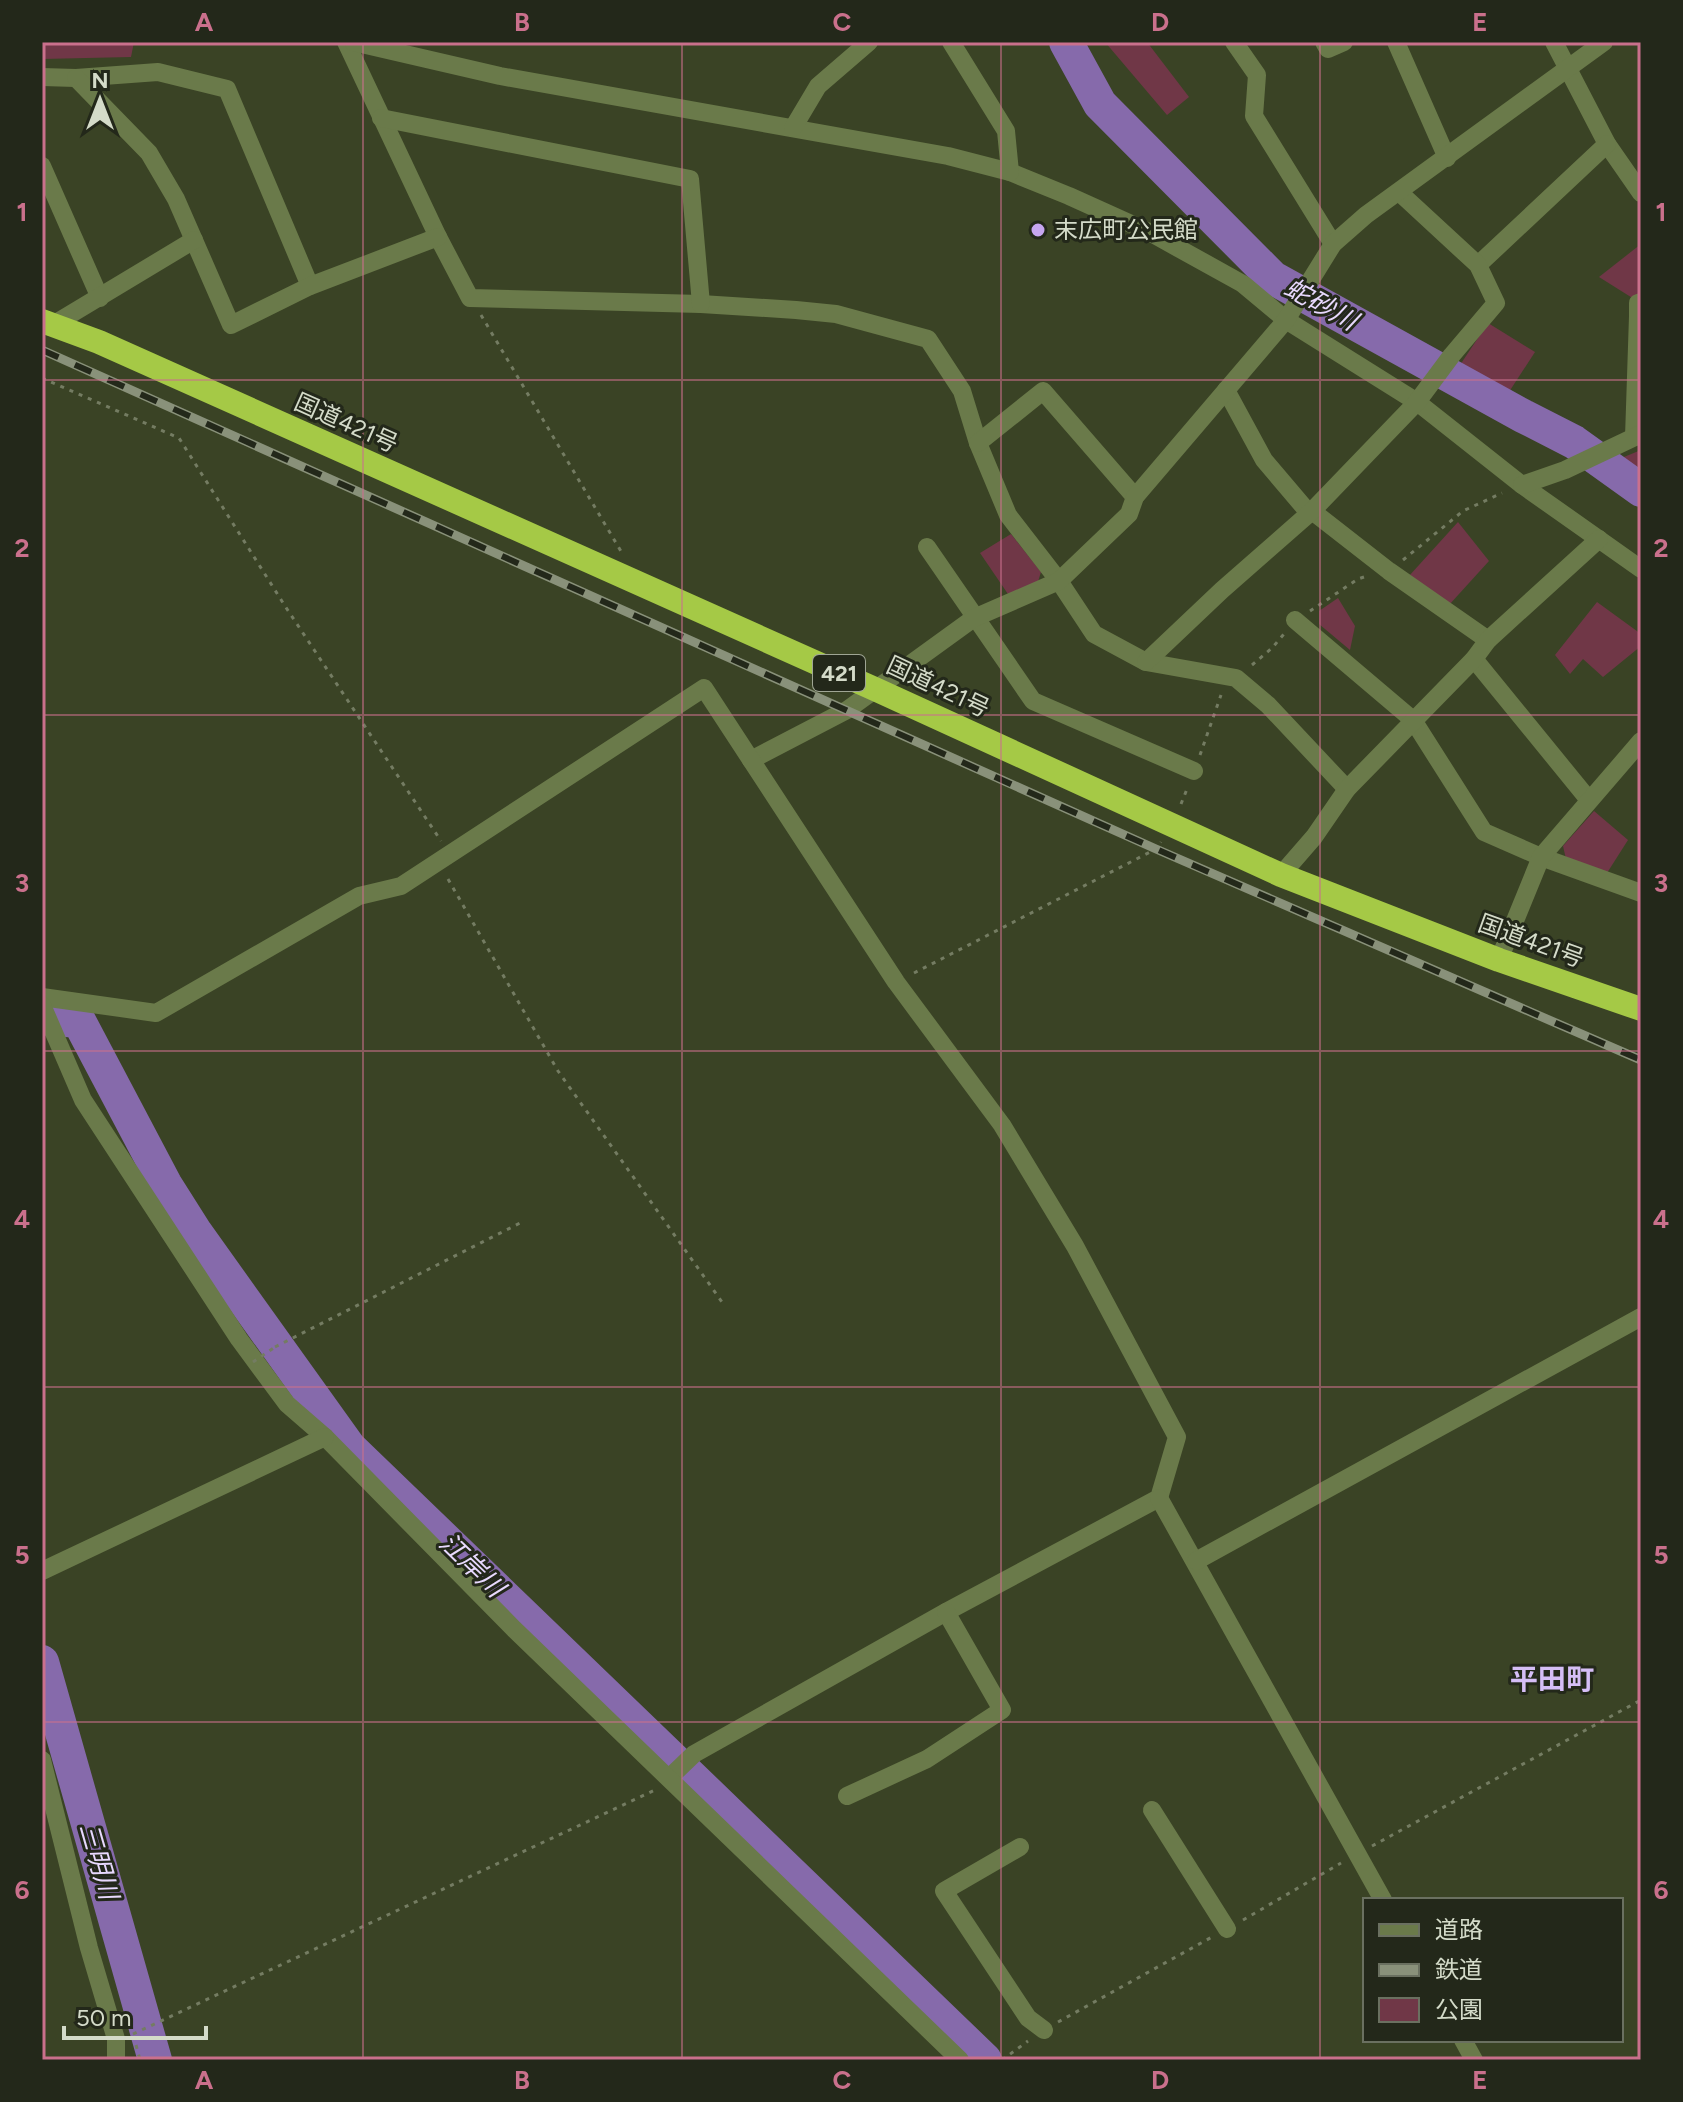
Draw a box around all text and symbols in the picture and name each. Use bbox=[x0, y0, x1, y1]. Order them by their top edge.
text: A bbox=[195, 6, 214, 38]
text: B bbox=[514, 6, 530, 38]
text: C bbox=[833, 6, 852, 38]
text: D bbox=[1151, 6, 1169, 38]
text: E bbox=[1472, 6, 1488, 38]
north arrow bbox=[60, 60, 140, 140]
text: N bbox=[91, 67, 109, 94]
text: 1 bbox=[17, 196, 27, 228]
text: 1 bbox=[1656, 196, 1666, 228]
place label: 末広町公民館 bbox=[1054, 215, 1198, 244]
marker: 末広町公民館 bbox=[1029, 221, 1047, 239]
water label: 蛇砂川 bbox=[1279, 271, 1365, 338]
street label: 国道421号 bbox=[290, 387, 402, 458]
text: 2 bbox=[14, 532, 30, 564]
text: 2 bbox=[1653, 532, 1669, 564]
street label: 国道421号 bbox=[882, 650, 994, 723]
road number: 421 bbox=[813, 655, 865, 691]
text: 3 bbox=[15, 867, 29, 899]
text: 3 bbox=[1654, 867, 1668, 899]
street label: 国道421号 bbox=[1474, 908, 1588, 973]
text: 4 bbox=[14, 1203, 30, 1235]
text: 4 bbox=[1653, 1203, 1669, 1235]
water label: 江岸川 bbox=[433, 1526, 513, 1606]
text: 5 bbox=[14, 1539, 30, 1571]
text: 5 bbox=[1653, 1539, 1669, 1571]
district label: 平田町 bbox=[1510, 1662, 1594, 1696]
water label: 三明川 bbox=[73, 1819, 126, 1906]
text: 6 bbox=[14, 1874, 30, 1906]
text: 6 bbox=[1653, 1874, 1669, 1906]
legend bbox=[1363, 1898, 1623, 2042]
text: 道路 bbox=[1435, 1915, 1483, 1944]
text: 鉄道 bbox=[1435, 1955, 1483, 1984]
scale bar bbox=[64, 1990, 206, 2040]
text: 公園 bbox=[1435, 1995, 1483, 2024]
text: 50 m bbox=[76, 2003, 132, 2032]
text: A bbox=[195, 2064, 214, 2096]
text: B bbox=[514, 2064, 530, 2096]
text: C bbox=[833, 2064, 852, 2096]
text: D bbox=[1151, 2064, 1169, 2096]
text: E bbox=[1472, 2064, 1488, 2096]

